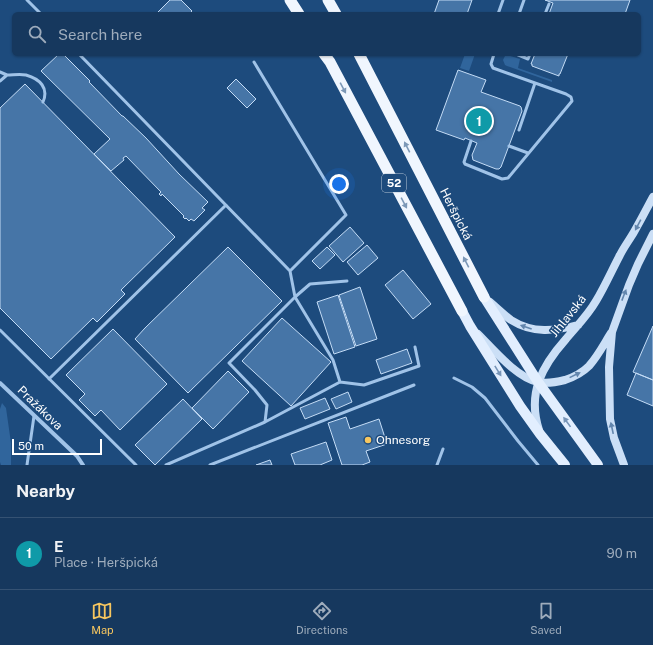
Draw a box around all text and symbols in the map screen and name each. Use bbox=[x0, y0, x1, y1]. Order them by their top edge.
search box bbox=[12, 12, 641, 56]
icon: search bbox=[26, 23, 48, 45]
text: Search here bbox=[58, 26, 142, 43]
one-way arrow bbox=[340, 82, 347, 94]
pin: 1 bbox=[466, 106, 492, 136]
one-way arrow bbox=[404, 141, 410, 152]
your location bbox=[329, 174, 349, 194]
road number: 52 bbox=[382, 174, 406, 192]
street label: Heršpická bbox=[437, 186, 475, 242]
one-way arrow bbox=[401, 197, 408, 209]
one-way arrow bbox=[634, 220, 641, 231]
one-way arrow bbox=[463, 256, 470, 268]
one-way arrow bbox=[622, 289, 628, 301]
street label: Jihlavská bbox=[547, 292, 589, 340]
one-way arrow bbox=[520, 323, 532, 329]
one-way arrow bbox=[494, 366, 502, 376]
one-way arrow bbox=[570, 372, 581, 378]
street label: Pražákova bbox=[15, 383, 65, 433]
one-way arrow bbox=[563, 417, 571, 428]
one-way arrow bbox=[609, 422, 615, 434]
place label: Ohnesorg bbox=[376, 433, 430, 447]
marker: Ohnesorg bbox=[363, 435, 373, 445]
scale bar bbox=[12, 437, 102, 456]
text: 50 m bbox=[18, 440, 44, 452]
text: Nearby bbox=[16, 481, 75, 501]
text: E bbox=[54, 538, 64, 555]
text: 1 bbox=[26, 546, 32, 561]
text: 90 m bbox=[607, 546, 637, 561]
text: Place · Heršpická bbox=[54, 555, 158, 570]
tab: Map bbox=[91, 600, 114, 636]
tab: Directions bbox=[296, 600, 348, 636]
tab: Saved bbox=[530, 600, 562, 636]

